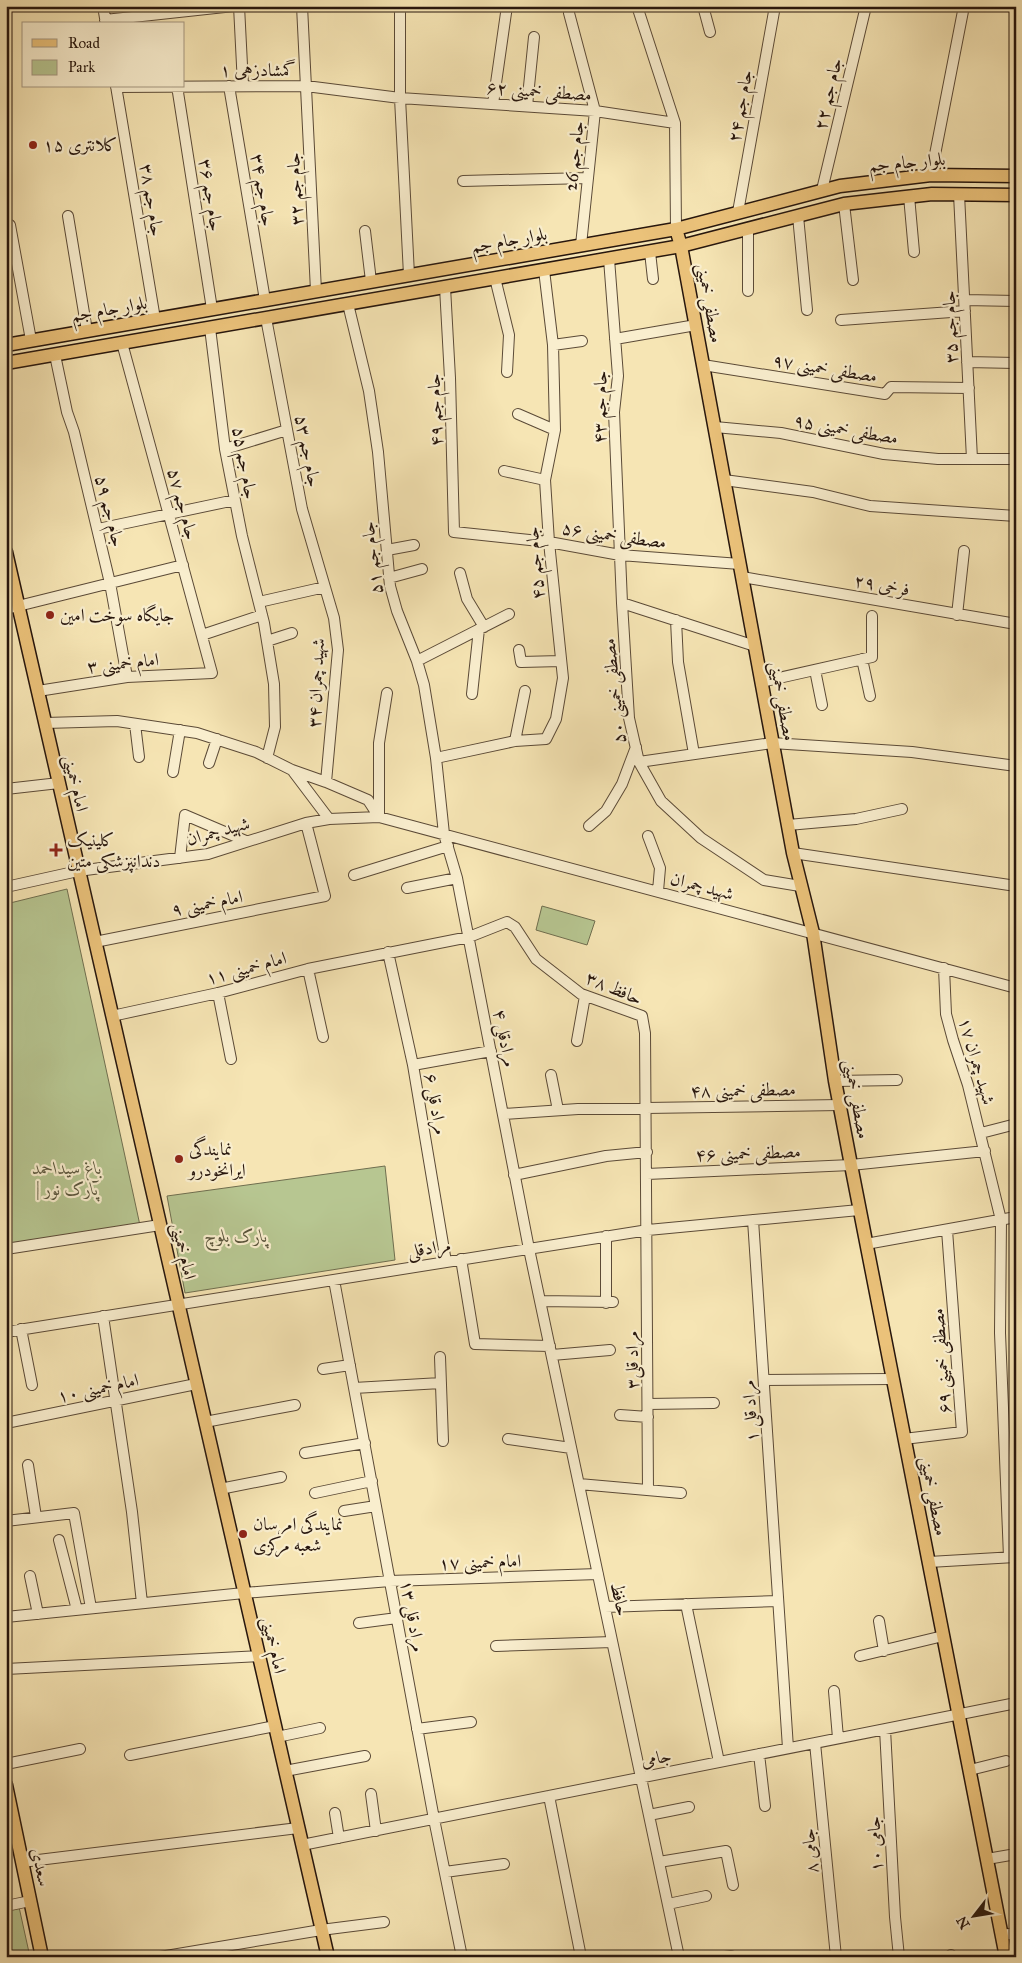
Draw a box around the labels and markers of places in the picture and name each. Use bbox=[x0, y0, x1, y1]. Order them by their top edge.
place label: کلانتری ۱۵ bbox=[43, 134, 117, 156]
marker: کلانتری ۱۵ bbox=[27, 139, 39, 151]
place label: جایگاه سوخت امین bbox=[60, 603, 174, 626]
marker: جایگاه سوخت امین bbox=[44, 609, 56, 621]
place label: کلینیک دندانپزشکی متین bbox=[67, 829, 160, 874]
marker: کلینیک دندانپزشکی متین bbox=[49, 843, 63, 857]
place label: نمایندگی ایرانخودرو bbox=[187, 1135, 246, 1181]
marker: نمایندگی ایرانخودرو bbox=[173, 1153, 185, 1165]
place label: نمایندگی امرسان شعبه مرکزی bbox=[253, 1510, 343, 1558]
marker: نمایندگی امرسان شعبه مرکزی bbox=[237, 1528, 249, 1540]

